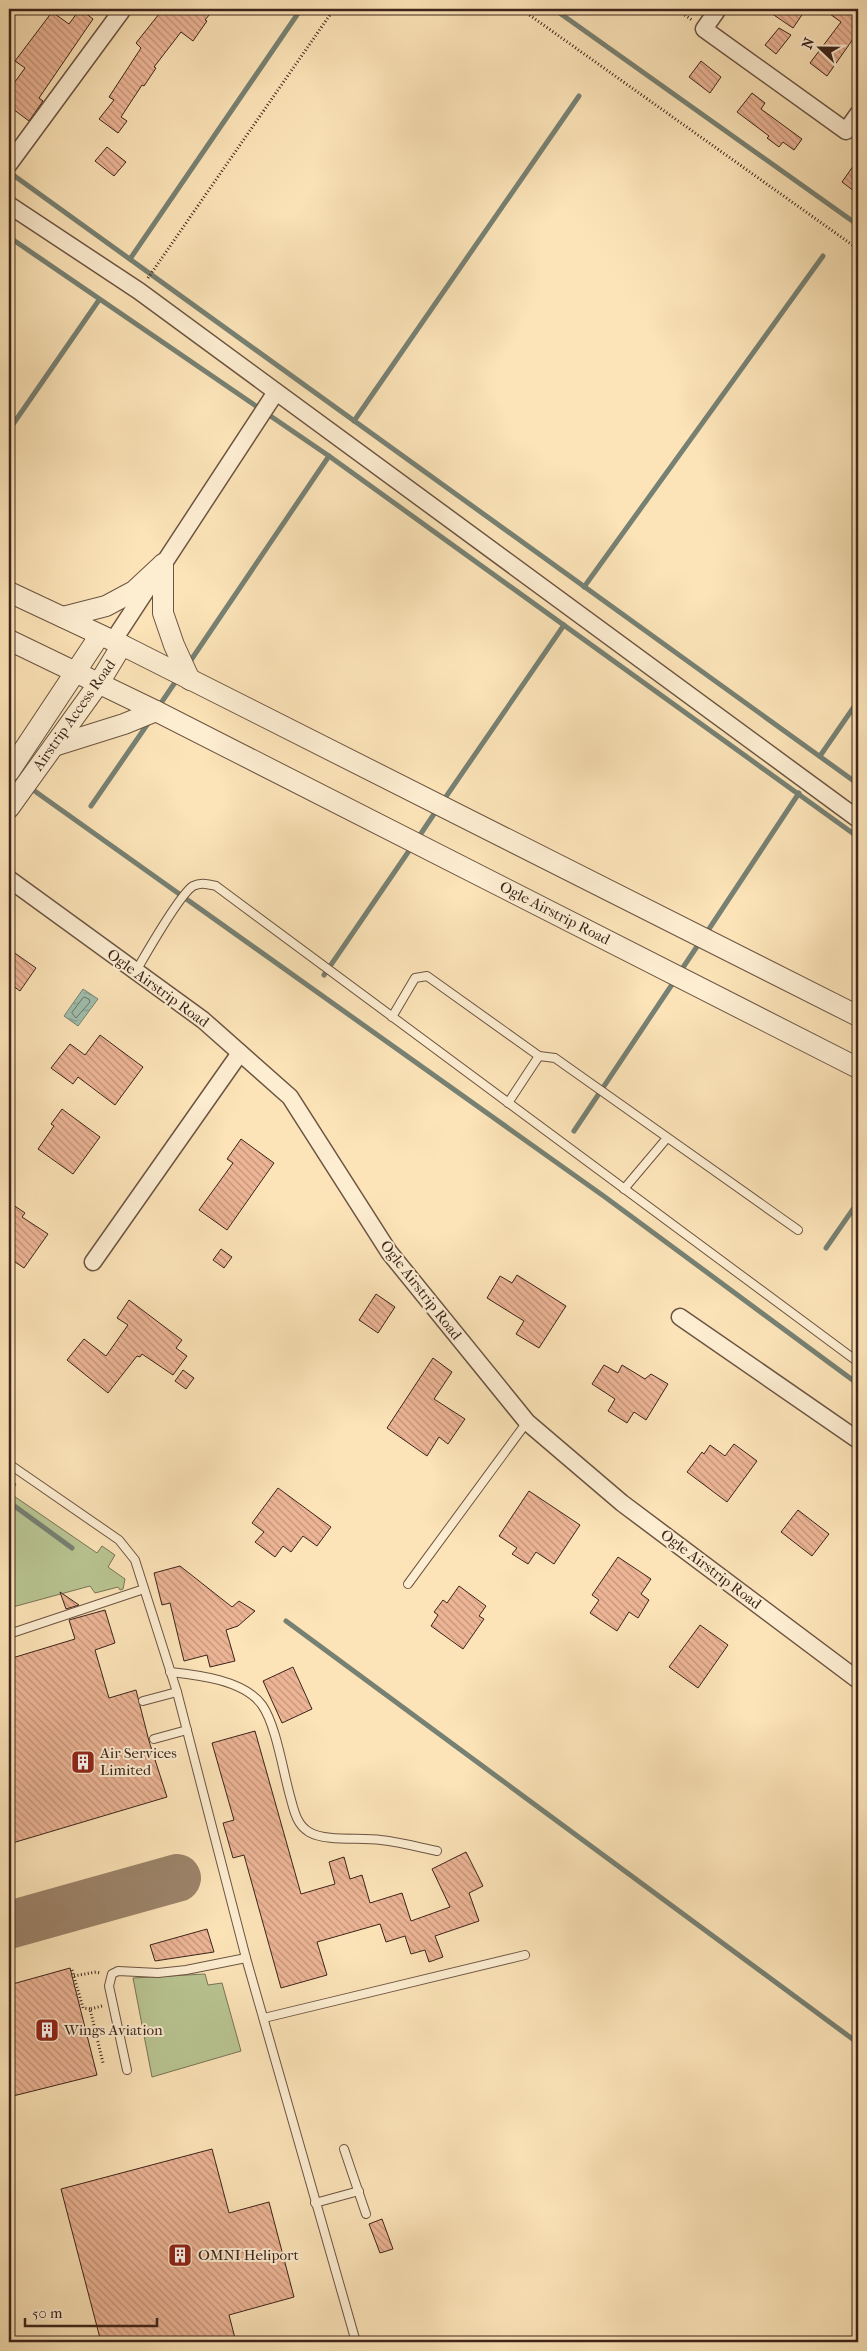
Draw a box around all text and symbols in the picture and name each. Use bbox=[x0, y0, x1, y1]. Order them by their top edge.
north arrow bbox=[794, 22, 844, 72]
text: N bbox=[799, 35, 818, 51]
street label: Airstrip Access Road bbox=[28, 655, 120, 775]
street label: Ogle Airstrip Road bbox=[497, 877, 614, 949]
street label: Ogle Airstrip Road bbox=[104, 945, 213, 1031]
street label: Ogle Airstrip Road bbox=[376, 1237, 466, 1344]
street label: Ogle Airstrip Road bbox=[657, 1525, 766, 1613]
place label: Air Services Limited bbox=[99, 1744, 177, 1779]
building icon: Air Services Limited bbox=[70, 1749, 96, 1775]
building icon: Wings Aviation bbox=[34, 2017, 60, 2043]
place label: Wings Aviation bbox=[63, 2021, 163, 2039]
building icon: OMNI Heliport bbox=[167, 2242, 193, 2268]
place label: OMNI Heliport bbox=[198, 2246, 300, 2264]
scale bar bbox=[25, 2296, 158, 2328]
text: 50 m bbox=[32, 2304, 63, 2322]

